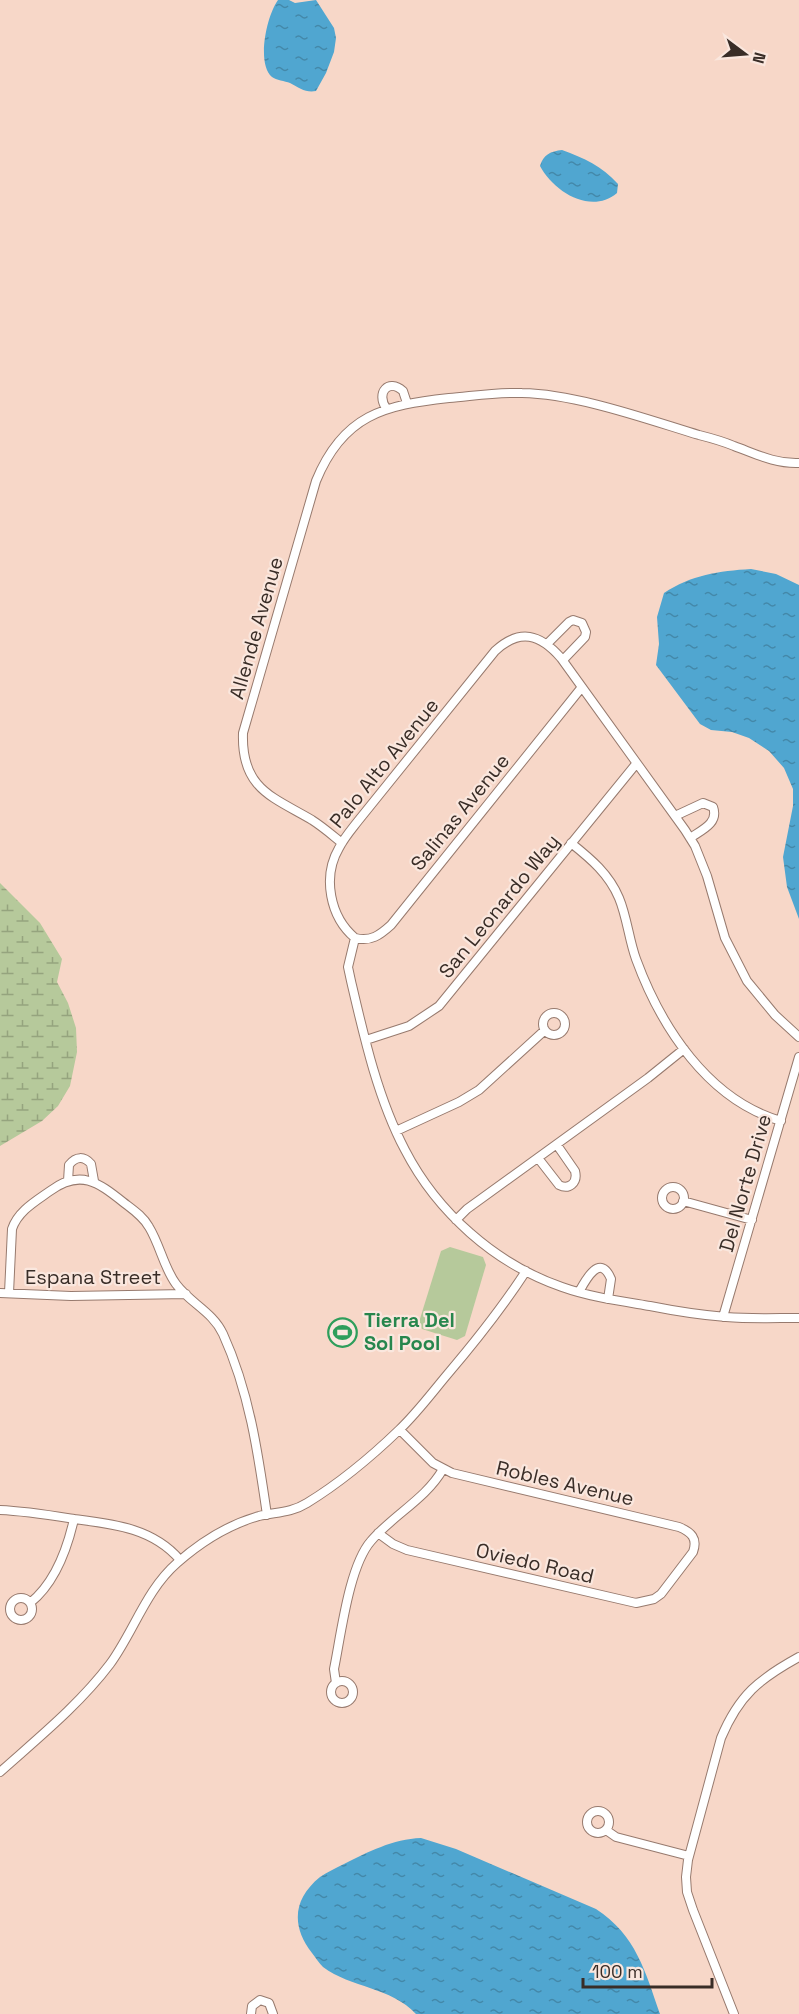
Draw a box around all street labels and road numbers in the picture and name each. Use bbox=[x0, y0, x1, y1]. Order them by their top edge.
street label: Allende Avenue bbox=[223, 554, 289, 702]
street label: Palo Alto Avenue bbox=[324, 693, 444, 833]
street label: Salinas Avenue bbox=[405, 748, 515, 876]
street label: San Leonardo Way bbox=[433, 829, 565, 983]
street label: Del Norte Drive bbox=[713, 1111, 777, 1255]
street label: Espana Street bbox=[25, 1264, 161, 1290]
street label: Robles Avenue bbox=[494, 1455, 636, 1511]
street label: Oviedo Road bbox=[473, 1537, 597, 1589]

